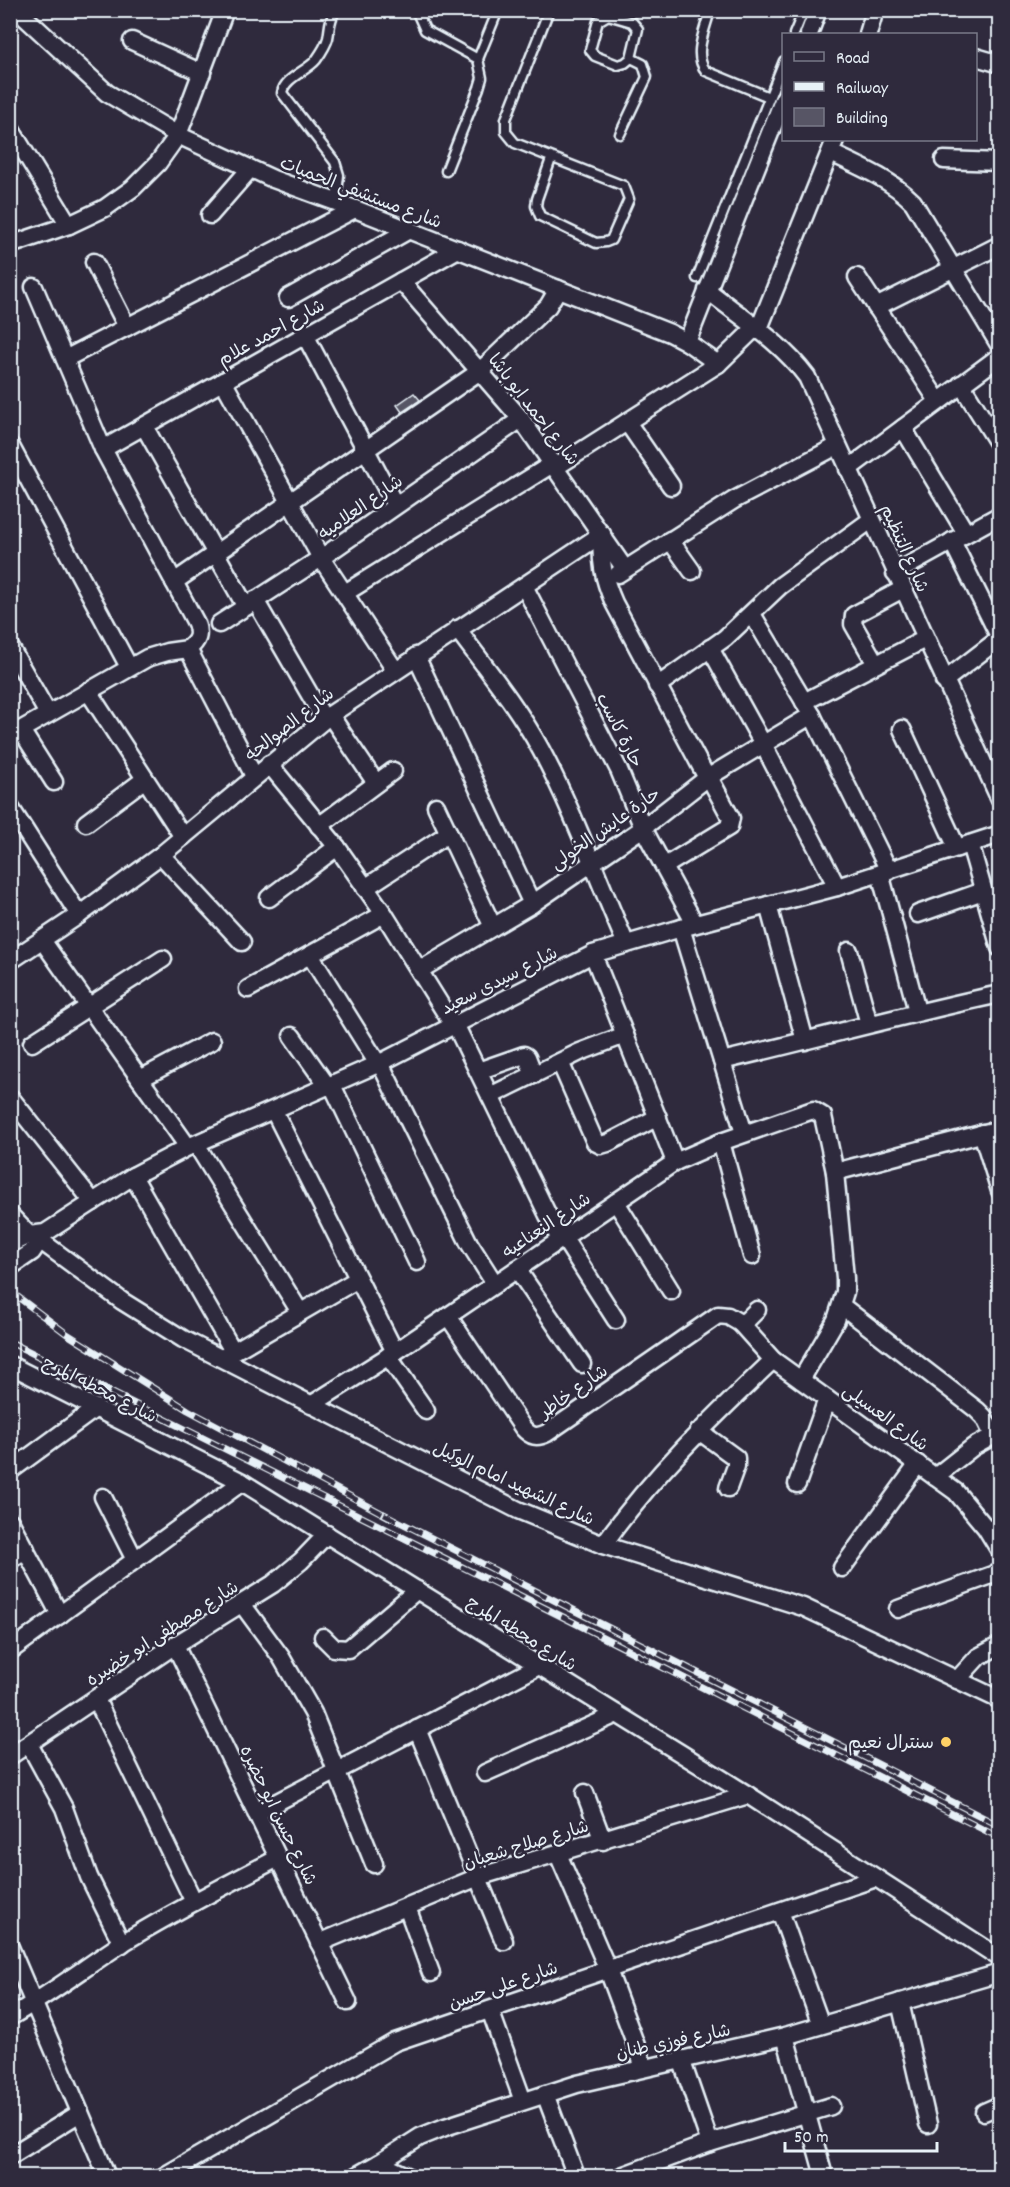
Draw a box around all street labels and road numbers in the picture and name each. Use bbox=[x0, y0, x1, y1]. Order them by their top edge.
street label: شارع مستشفي الحميات bbox=[275, 152, 445, 238]
street label: شارع احمد علام bbox=[214, 294, 330, 374]
street label: شارع احمد ابو باشا bbox=[480, 349, 584, 472]
street label: شارع العلاميه bbox=[314, 471, 409, 548]
street label: شارع التنظيم bbox=[872, 501, 933, 597]
street label: شارع الصوالحه bbox=[241, 683, 341, 769]
street label: حارة كاسب bbox=[588, 689, 647, 773]
street label: حارة عايش الخولى bbox=[546, 783, 667, 877]
street label: شارع سيدى سعيد bbox=[437, 942, 563, 1022]
street label: شارع النعناعيه bbox=[498, 1188, 597, 1266]
street label: شارع محطه المرج bbox=[37, 1352, 160, 1431]
street label: شارع خاطر bbox=[533, 1360, 614, 1427]
street label: شارع العسيلى bbox=[837, 1379, 933, 1459]
street label: شارع الشهيد امام الوكيل bbox=[428, 1437, 598, 1534]
street label: شارع مصطفى ابو خضيره bbox=[82, 1576, 245, 1694]
street label: شارع محطه المرج bbox=[461, 1591, 581, 1679]
street label: شارع حسن ابو حضره bbox=[232, 1742, 322, 1890]
street label: شارع صلاح شعبان bbox=[461, 1815, 593, 1877]
street label: شارع على حسن bbox=[446, 1957, 562, 2018]
street label: شارع فوزي طنان bbox=[614, 2019, 733, 2068]

